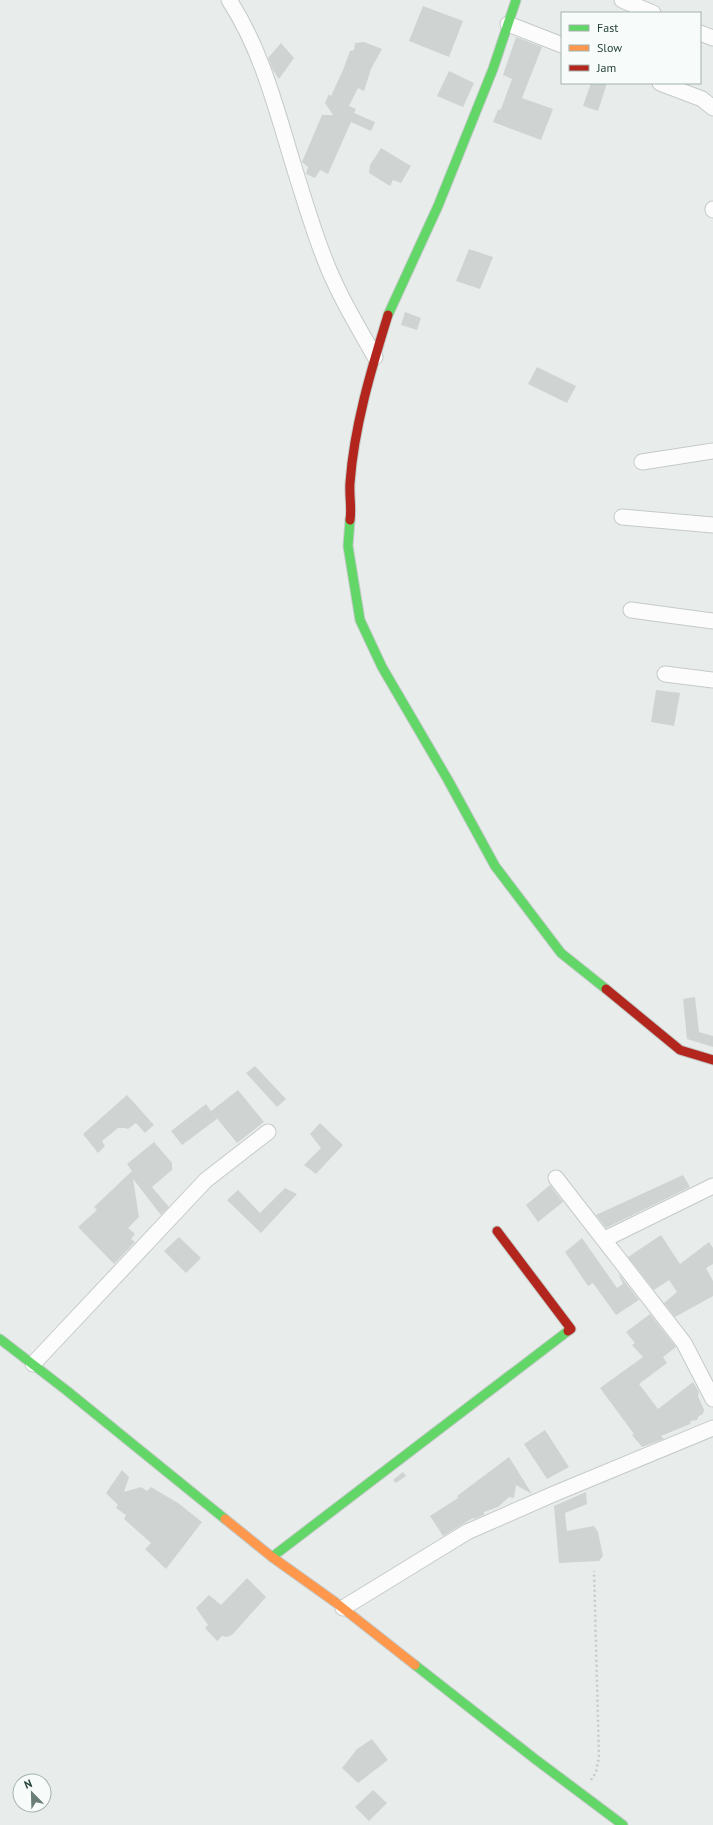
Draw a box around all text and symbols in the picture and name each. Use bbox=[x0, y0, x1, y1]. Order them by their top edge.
legend bbox=[561, 12, 701, 84]
text: Fast bbox=[597, 20, 618, 35]
text: Slow bbox=[597, 40, 622, 55]
text: Jam bbox=[596, 60, 616, 75]
north arrow bbox=[12, 1773, 52, 1813]
text: N bbox=[22, 1776, 34, 1792]

